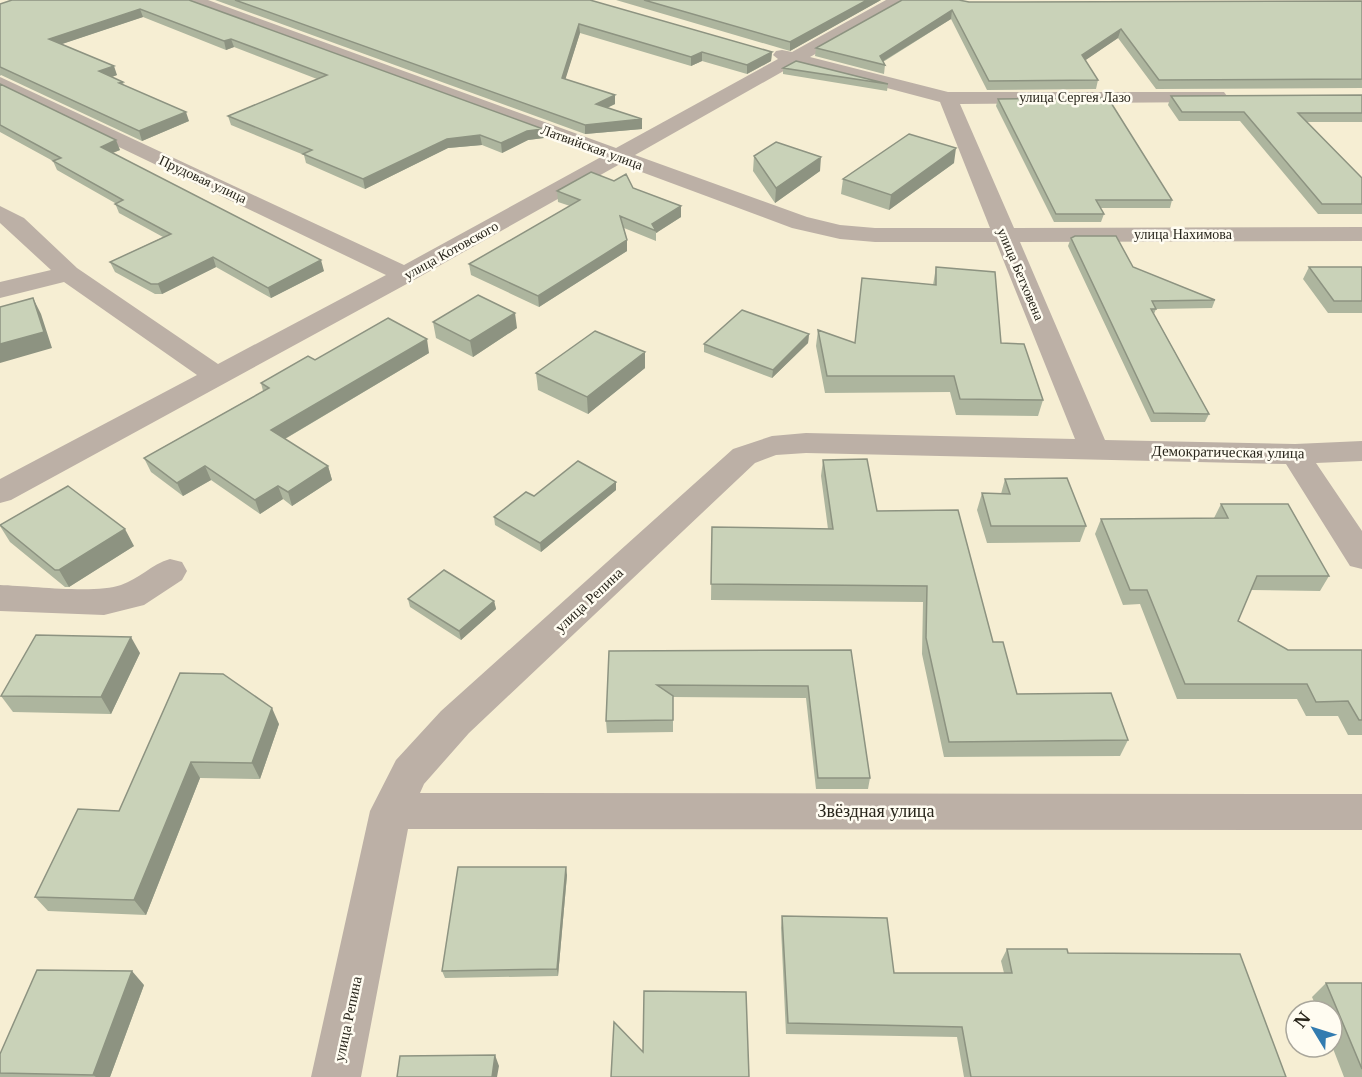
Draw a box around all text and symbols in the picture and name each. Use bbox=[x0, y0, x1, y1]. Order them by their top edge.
street label: улица Сергея Лазо bbox=[1019, 88, 1131, 106]
street label: Латвийская улица bbox=[539, 120, 646, 174]
street label: Прудовая улица bbox=[156, 151, 250, 208]
street label: улица Котовского bbox=[401, 217, 501, 283]
street label: улица Бетховена bbox=[993, 225, 1049, 324]
street label: улица Нахимова bbox=[1134, 225, 1233, 243]
street label: Демократическая улица bbox=[1151, 441, 1305, 462]
street label: улица Репина bbox=[550, 563, 627, 636]
street label: Звёздная улица bbox=[818, 800, 934, 822]
street label: улица Репина bbox=[329, 974, 366, 1063]
north arrow bbox=[1284, 999, 1344, 1059]
text: N bbox=[1290, 1008, 1315, 1032]

